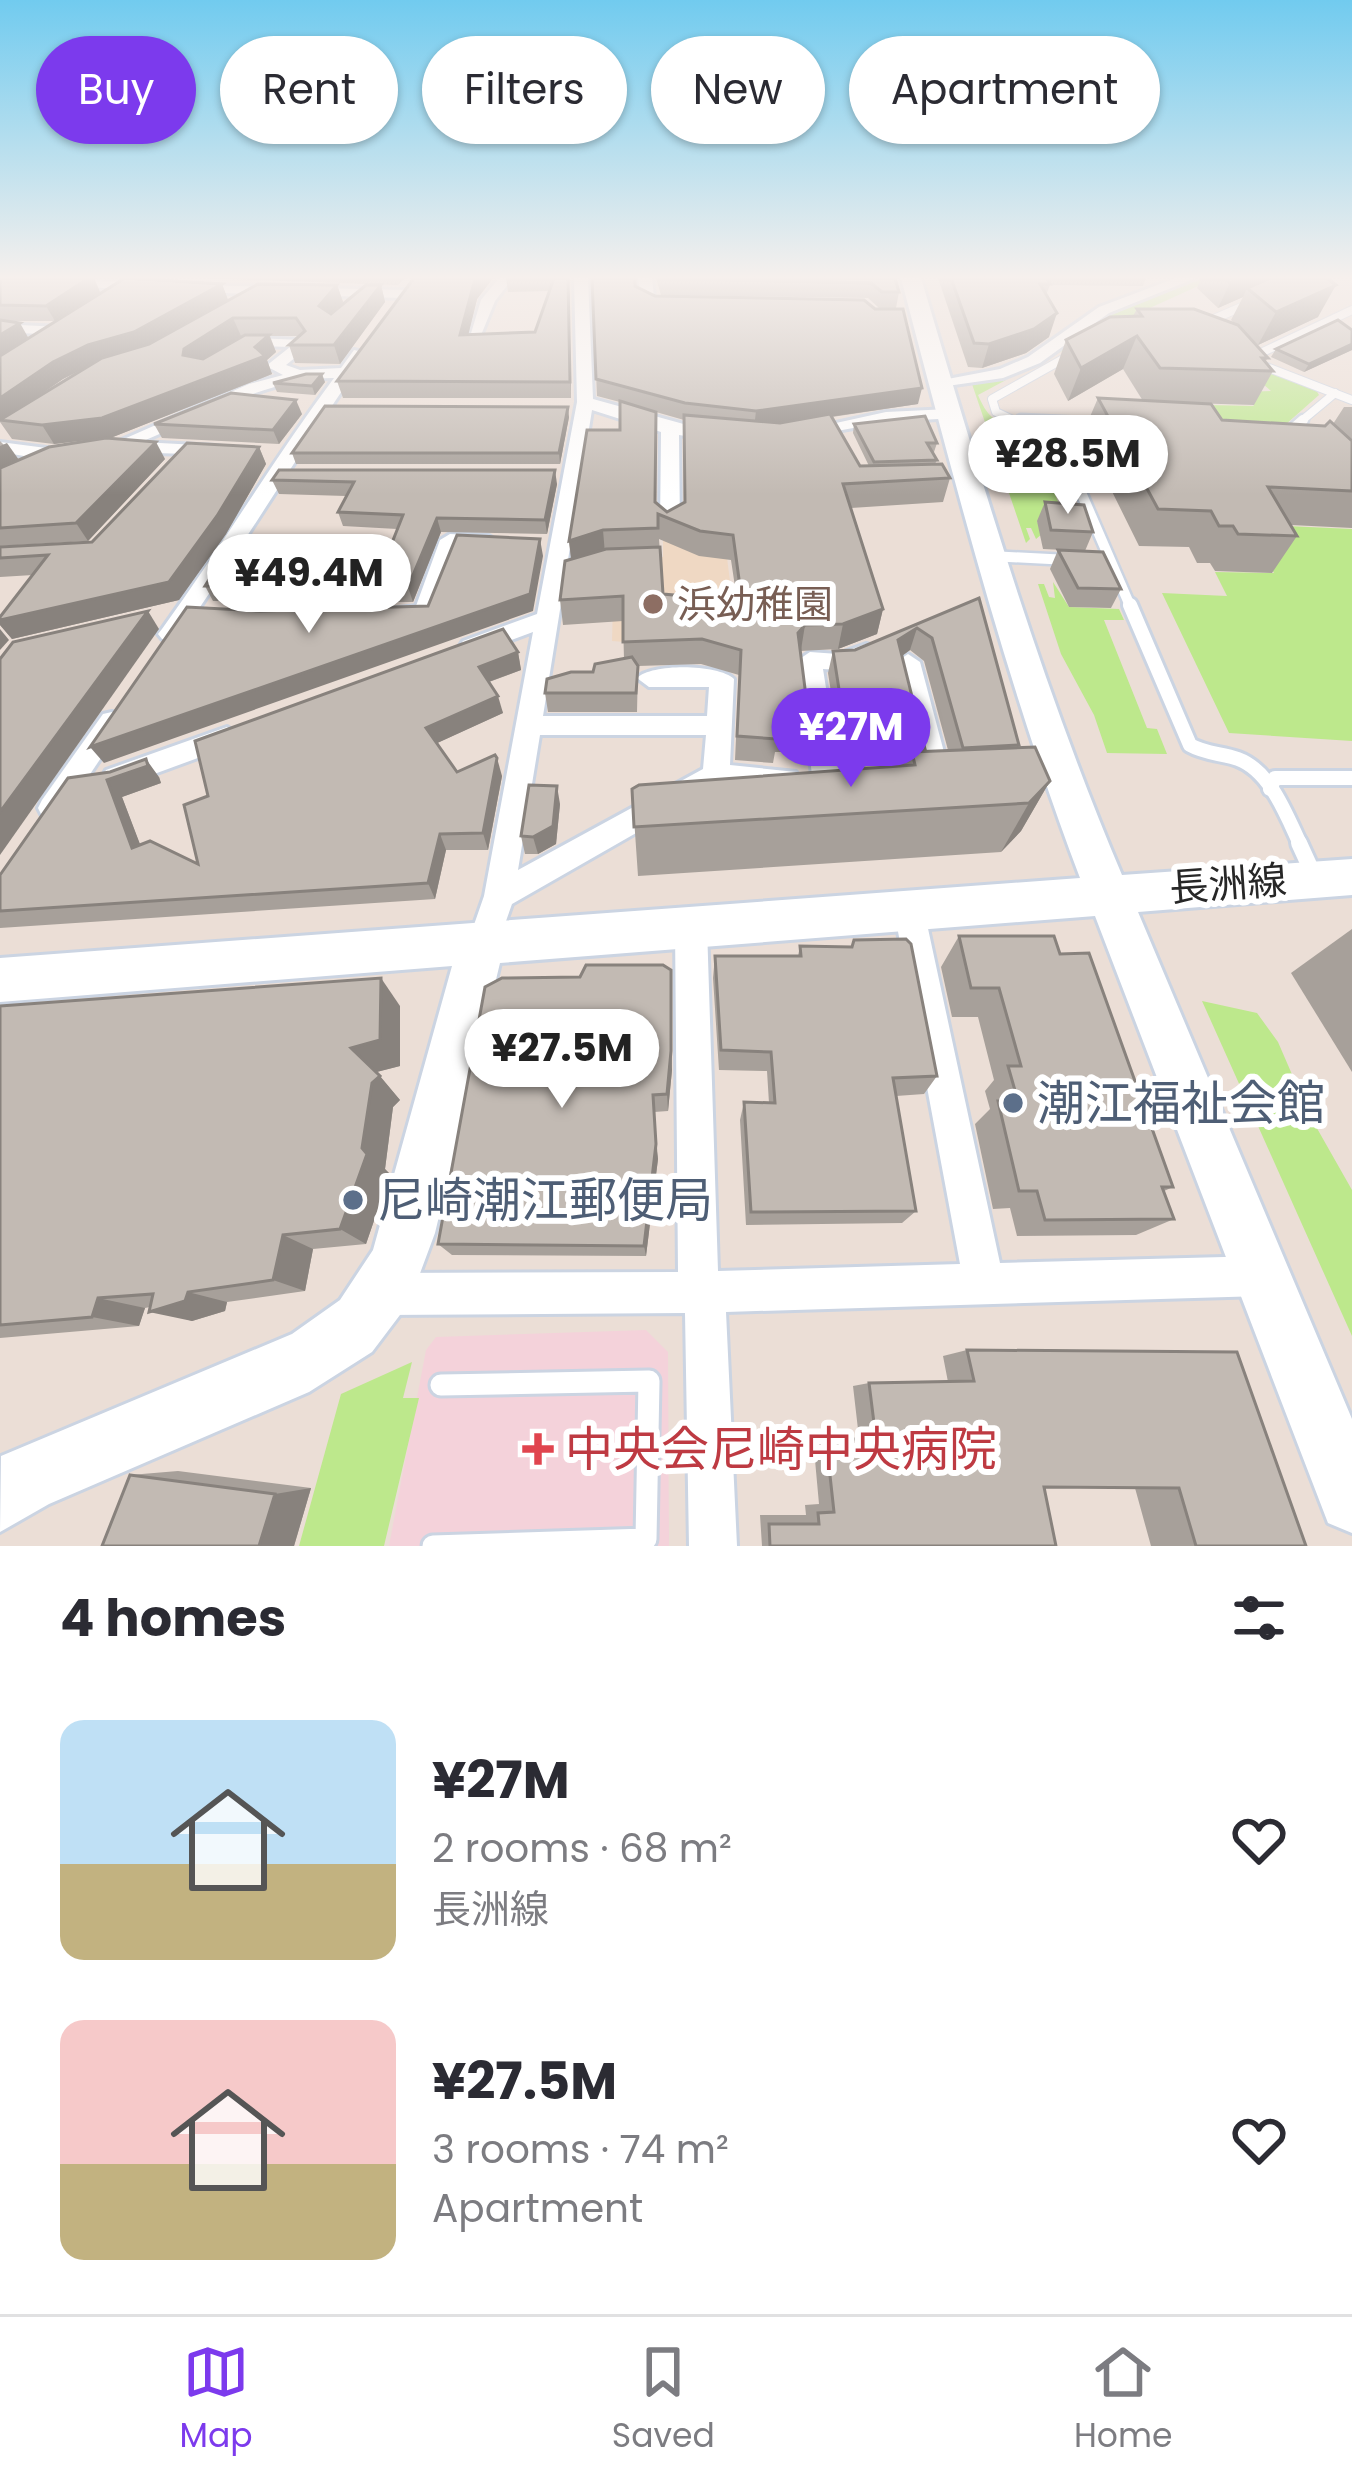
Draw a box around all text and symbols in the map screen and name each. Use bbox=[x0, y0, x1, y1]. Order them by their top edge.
chip: Buy bbox=[36, 36, 196, 144]
chip: Rent bbox=[220, 36, 398, 144]
chip: Filters bbox=[422, 36, 627, 144]
chip: New bbox=[651, 36, 825, 144]
chip: Apartment bbox=[849, 36, 1160, 144]
pin: ¥28.5M bbox=[970, 415, 1166, 517]
text: ¥28.5M bbox=[995, 426, 1141, 481]
pin: ¥49.4M bbox=[211, 534, 407, 636]
text: ¥49.4M bbox=[234, 545, 384, 600]
place label: 浜幼稚園 bbox=[677, 577, 833, 632]
marker: 浜幼稚園 bbox=[640, 591, 666, 617]
pin: ¥27M bbox=[780, 688, 922, 790]
text: ¥27M bbox=[798, 699, 904, 754]
street label: 長洲線 bbox=[1168, 852, 1288, 916]
pin: ¥27.5M bbox=[464, 1009, 660, 1111]
text: ¥27.5M bbox=[491, 1020, 633, 1075]
place label: 潮江福祉会館 bbox=[1037, 1070, 1325, 1137]
marker: 潮江福祉会館 bbox=[1000, 1090, 1026, 1116]
place label: 尼崎潮江郵便局 bbox=[377, 1167, 713, 1234]
marker: 尼崎潮江郵便局 bbox=[340, 1187, 366, 1213]
place label: 中央会尼崎中央病院 bbox=[565, 1416, 997, 1483]
marker: 中央会尼崎中央病院 bbox=[522, 1433, 554, 1465]
text: 4 homes bbox=[60, 1582, 286, 1654]
icon: filters bbox=[1226, 1585, 1292, 1651]
text: ¥27M bbox=[432, 1744, 569, 1816]
icon: home bbox=[156, 1768, 300, 1912]
icon: heart bbox=[1226, 1807, 1292, 1873]
text: 2 rooms · 68 m² bbox=[432, 1821, 732, 1876]
text: 長洲線 bbox=[432, 1882, 549, 1937]
text: ¥27.5M bbox=[432, 2045, 617, 2117]
icon: home bbox=[156, 2068, 300, 2212]
icon: heart bbox=[1226, 2107, 1292, 2173]
text: 3 rooms · 74 m² bbox=[432, 2122, 729, 2177]
text: Apartment bbox=[432, 2181, 643, 2236]
tab: Map bbox=[180, 2339, 253, 2461]
tab: Saved bbox=[612, 2339, 715, 2461]
tab: Home bbox=[1074, 2339, 1172, 2461]

